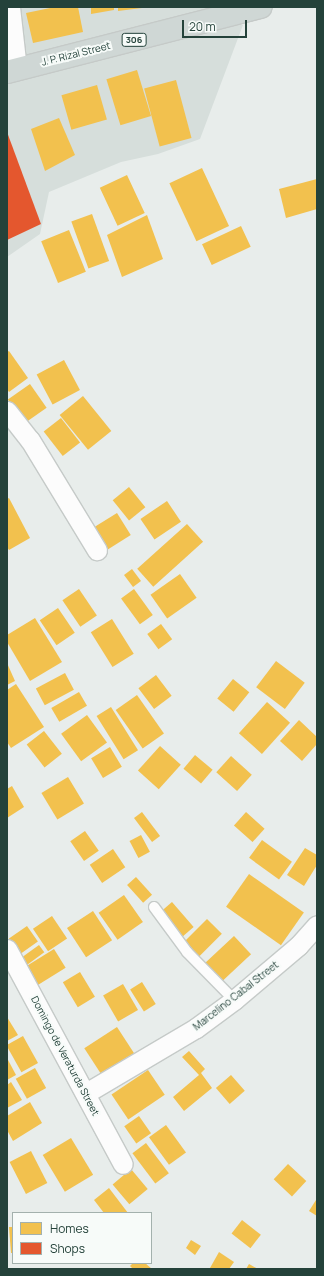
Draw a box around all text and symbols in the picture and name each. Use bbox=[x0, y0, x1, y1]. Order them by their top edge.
scale bar bbox=[184, 12, 249, 38]
text: 20 m bbox=[189, 18, 216, 35]
road number: 306 bbox=[121, 33, 147, 47]
street label: J. P. Rizal Street bbox=[40, 40, 112, 68]
street label: Marcelino Cabal Street bbox=[191, 959, 281, 1033]
street label: Domingo de Veraturda Street bbox=[28, 994, 102, 1118]
legend bbox=[12, 1212, 152, 1264]
text: Homes bbox=[50, 1220, 89, 1237]
text: Shops bbox=[50, 1240, 85, 1257]

